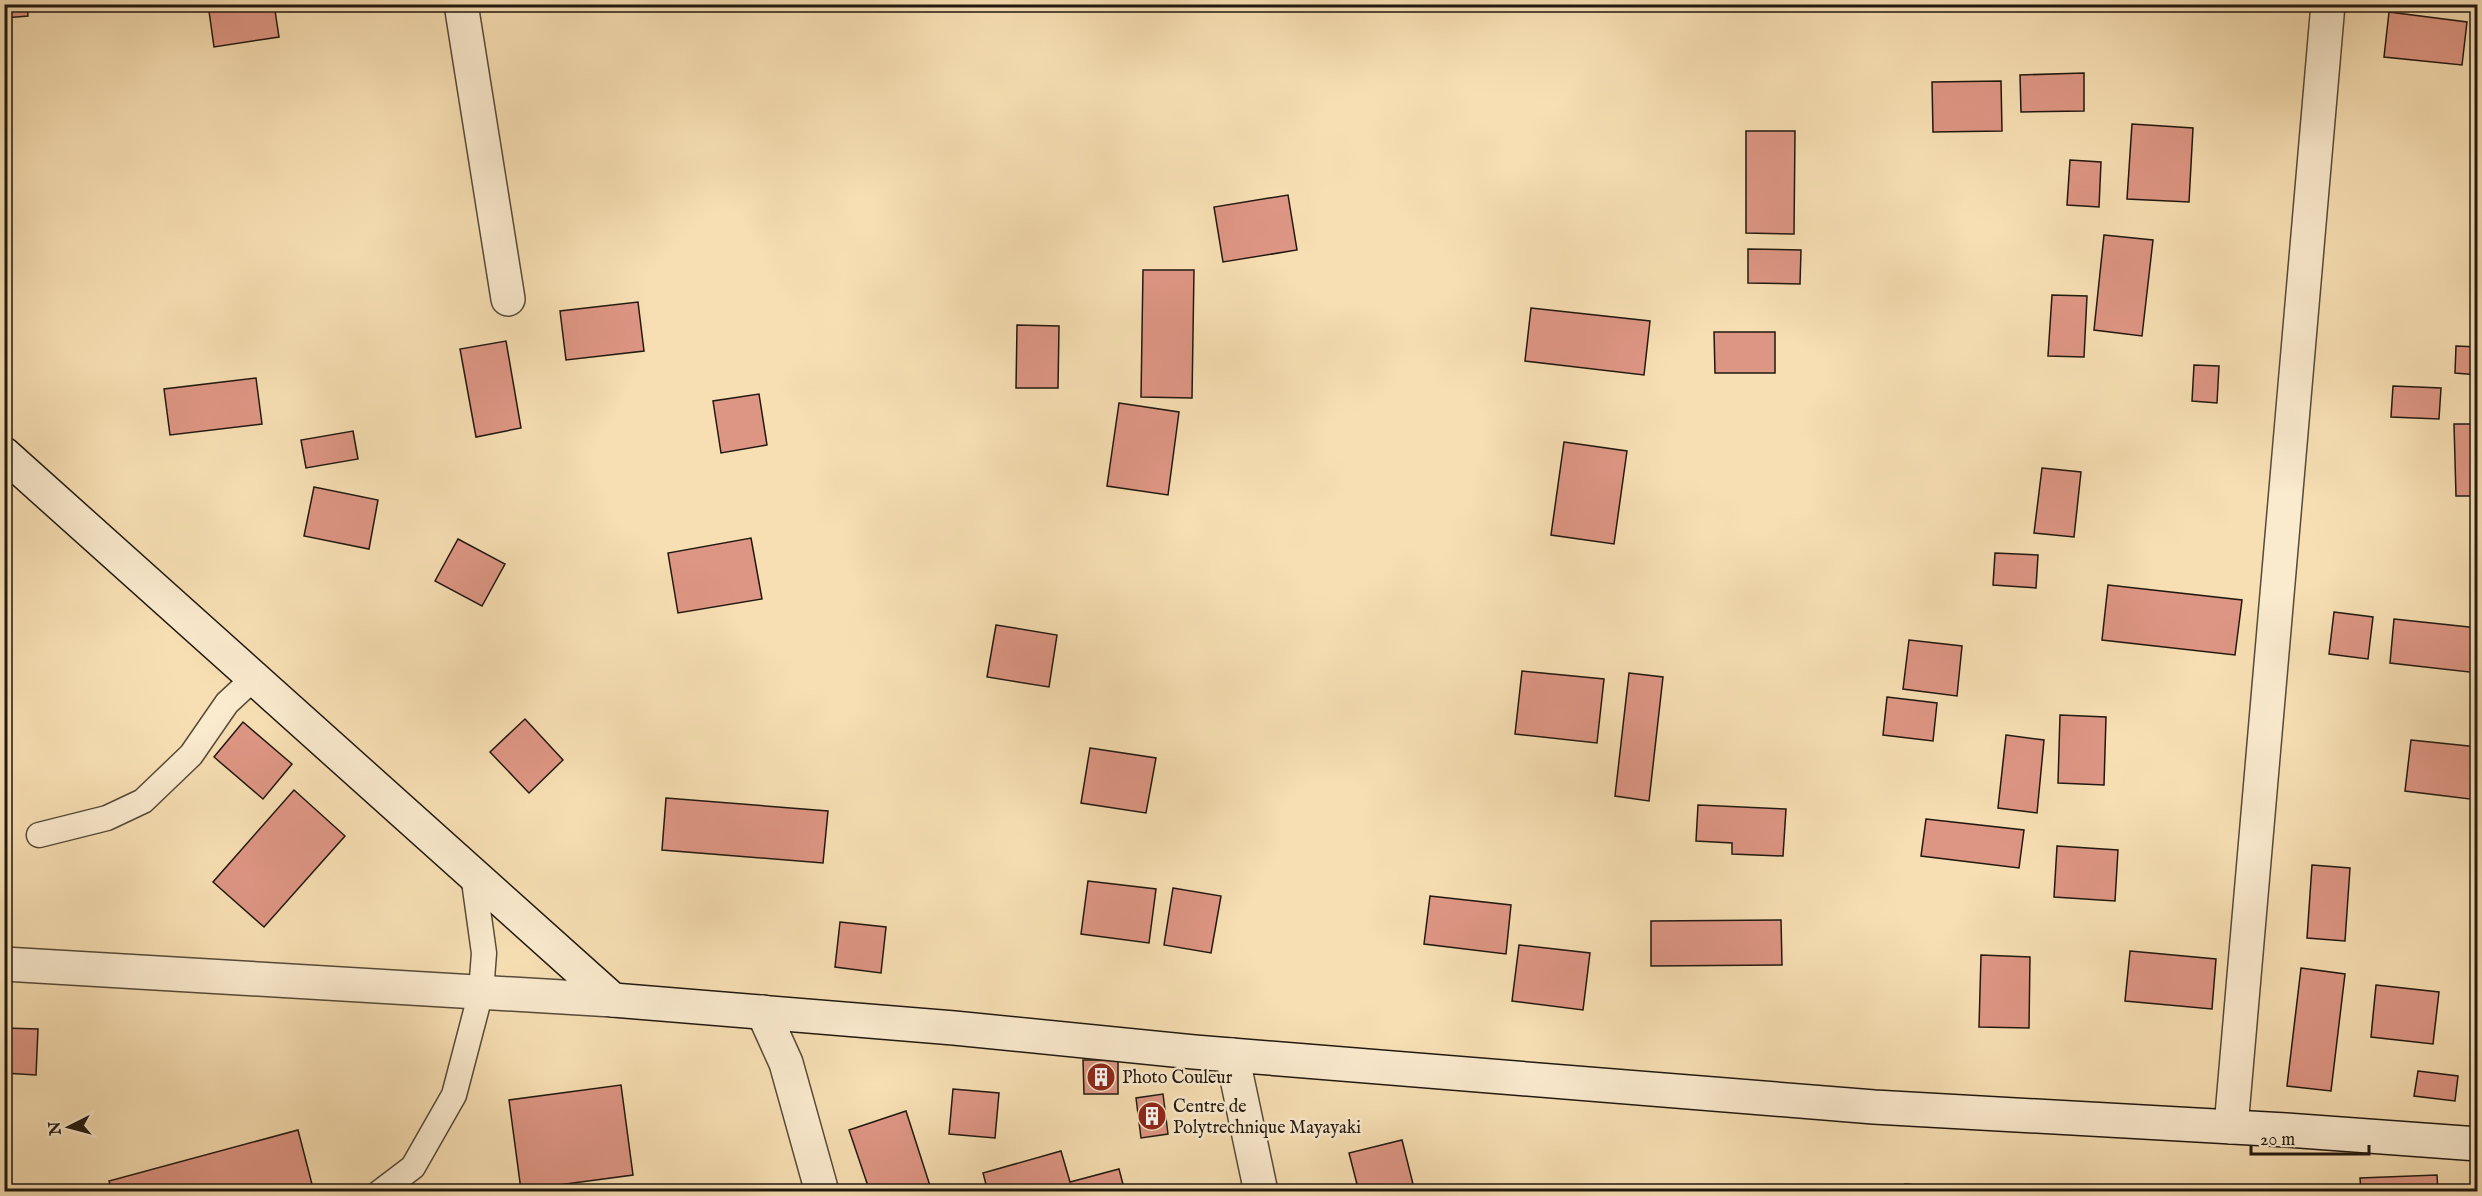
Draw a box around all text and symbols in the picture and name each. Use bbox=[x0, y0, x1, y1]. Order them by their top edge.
building icon: Photo Couleur bbox=[1085, 1061, 1117, 1093]
place label: Photo Couleur bbox=[1122, 1067, 1233, 1090]
place label: Centre de Polytrechnique Mayayaki bbox=[1173, 1096, 1361, 1140]
north arrow bbox=[39, 1097, 99, 1157]
building icon: Centre de Polytrechnique Mayayaki bbox=[1136, 1100, 1168, 1132]
scale bar bbox=[2251, 1118, 2370, 1156]
text: N bbox=[45, 1120, 67, 1137]
text: 20 m bbox=[2260, 1129, 2295, 1152]

